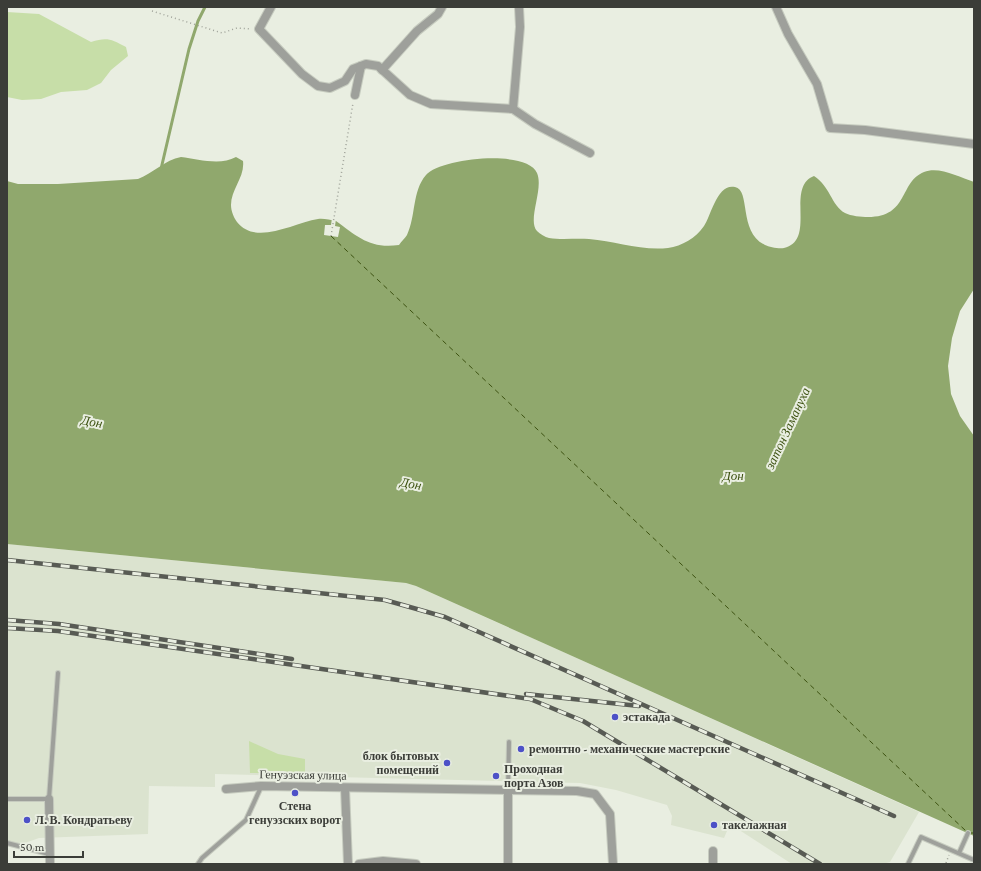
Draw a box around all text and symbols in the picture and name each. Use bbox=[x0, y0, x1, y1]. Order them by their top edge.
water label: затон Замануха bbox=[762, 385, 813, 472]
water label: Дон bbox=[78, 412, 104, 431]
water label: Дон bbox=[720, 468, 744, 483]
water label: Дон bbox=[397, 474, 423, 493]
place label: эстакада bbox=[623, 710, 670, 724]
marker: эстакада bbox=[610, 712, 620, 722]
place label: ремонтно - механические мастерские bbox=[529, 742, 730, 756]
marker: ремонтно - механические мастерские bbox=[516, 744, 526, 754]
place label: блок бытовых помещений bbox=[363, 749, 439, 777]
marker: блок бытовых помещений bbox=[442, 758, 452, 768]
place label: Проходная порта Азов bbox=[504, 762, 564, 790]
street label: Генуэзская улица bbox=[259, 767, 347, 783]
marker: Проходная порта Азов bbox=[491, 771, 501, 781]
marker: Стена генуэзских ворот bbox=[290, 788, 300, 798]
place label: Стена генуэзских ворот bbox=[249, 799, 341, 827]
place label: Л. В. Кондратьеву bbox=[35, 813, 132, 827]
marker: Л. В. Кондратьеву bbox=[22, 815, 32, 825]
place label: такелажная bbox=[722, 818, 787, 832]
marker: такелажная bbox=[709, 820, 719, 830]
scale bar bbox=[14, 833, 83, 859]
text: 50 m bbox=[20, 840, 45, 854]

